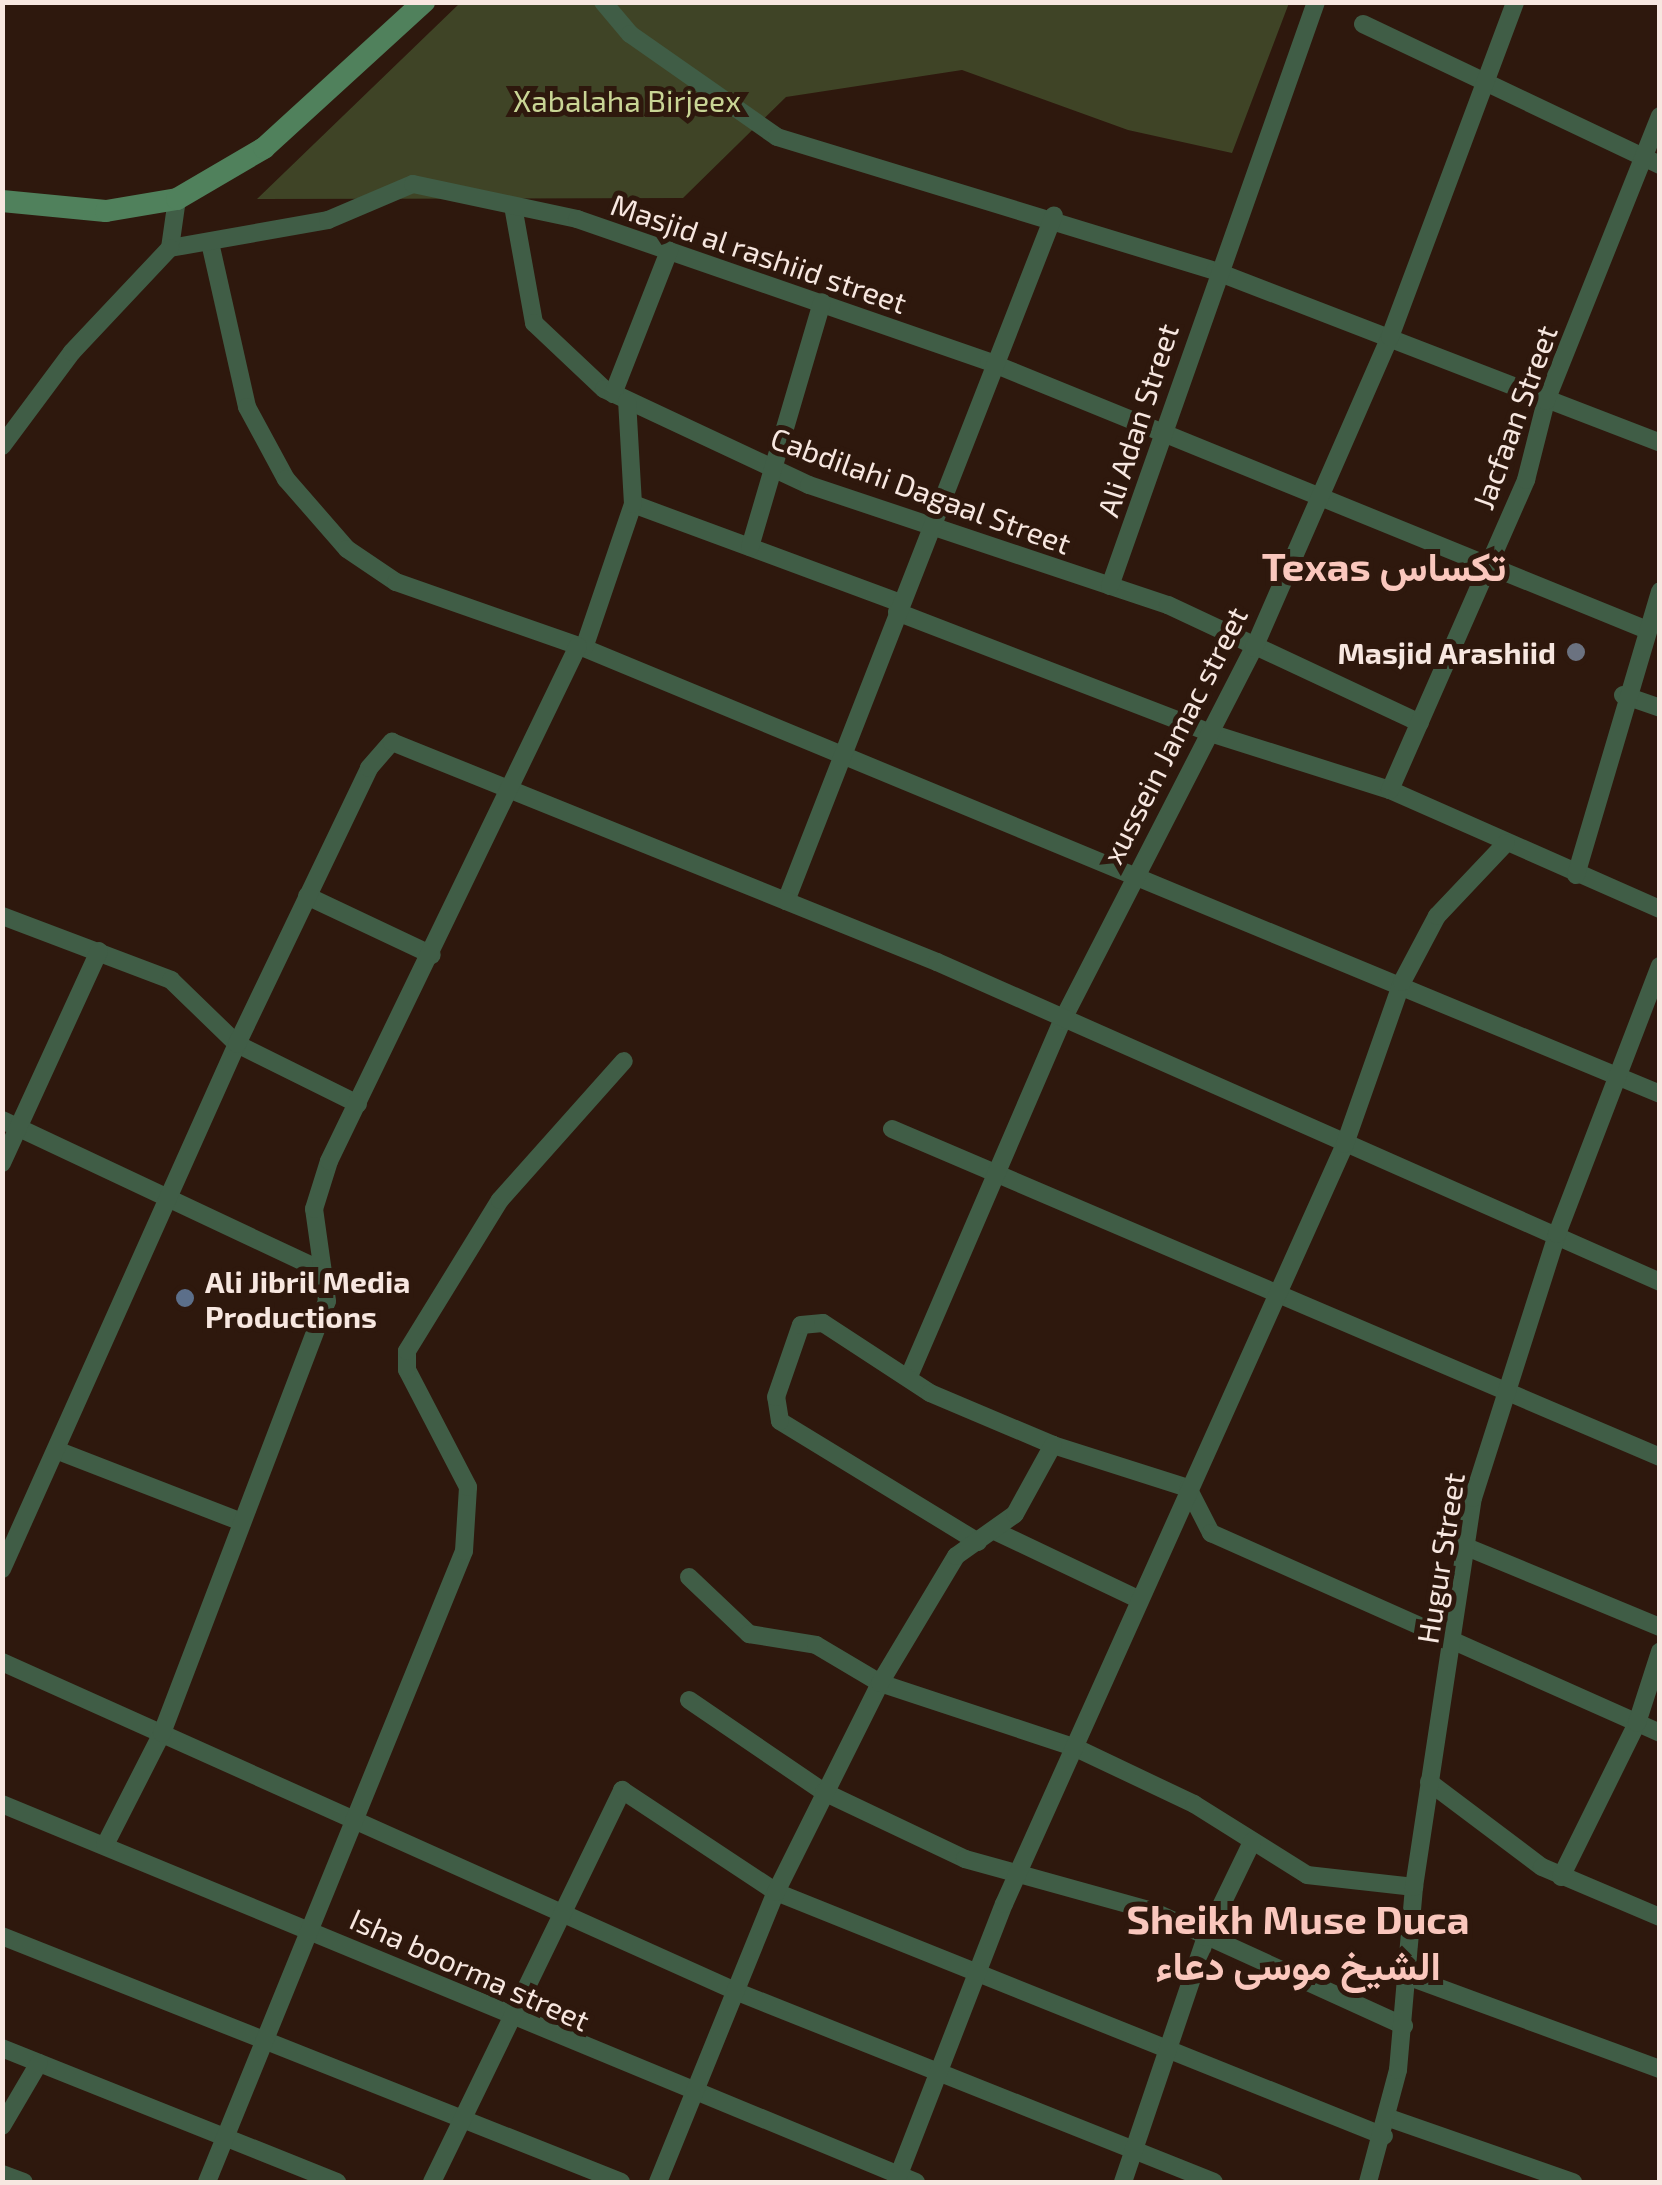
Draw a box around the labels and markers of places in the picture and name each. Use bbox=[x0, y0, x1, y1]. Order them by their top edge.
place label: Masjid Arashiid bbox=[1337, 634, 1556, 670]
marker: Masjid Arashiid bbox=[1565, 641, 1587, 663]
place label: Ali Jibril Media Productions bbox=[205, 1263, 412, 1334]
marker: Ali Jibril Media Productions bbox=[174, 1287, 196, 1309]

